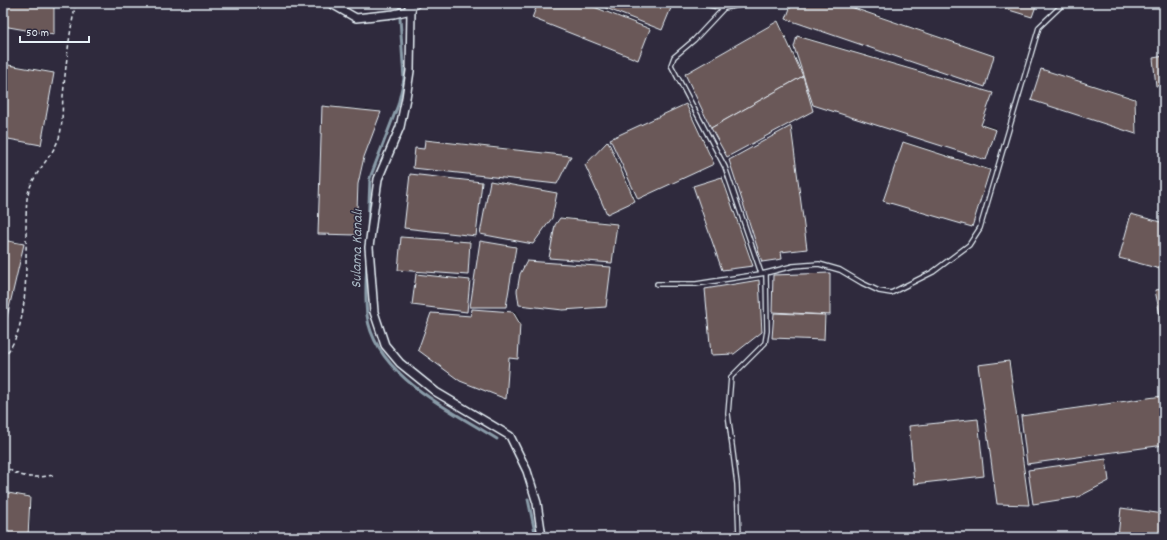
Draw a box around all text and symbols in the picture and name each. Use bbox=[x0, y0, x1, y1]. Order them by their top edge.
scale bar bbox=[20, 18, 89, 44]
text: 50 m bbox=[26, 25, 49, 42]
water label: Sulama Kanalı bbox=[346, 208, 370, 289]

